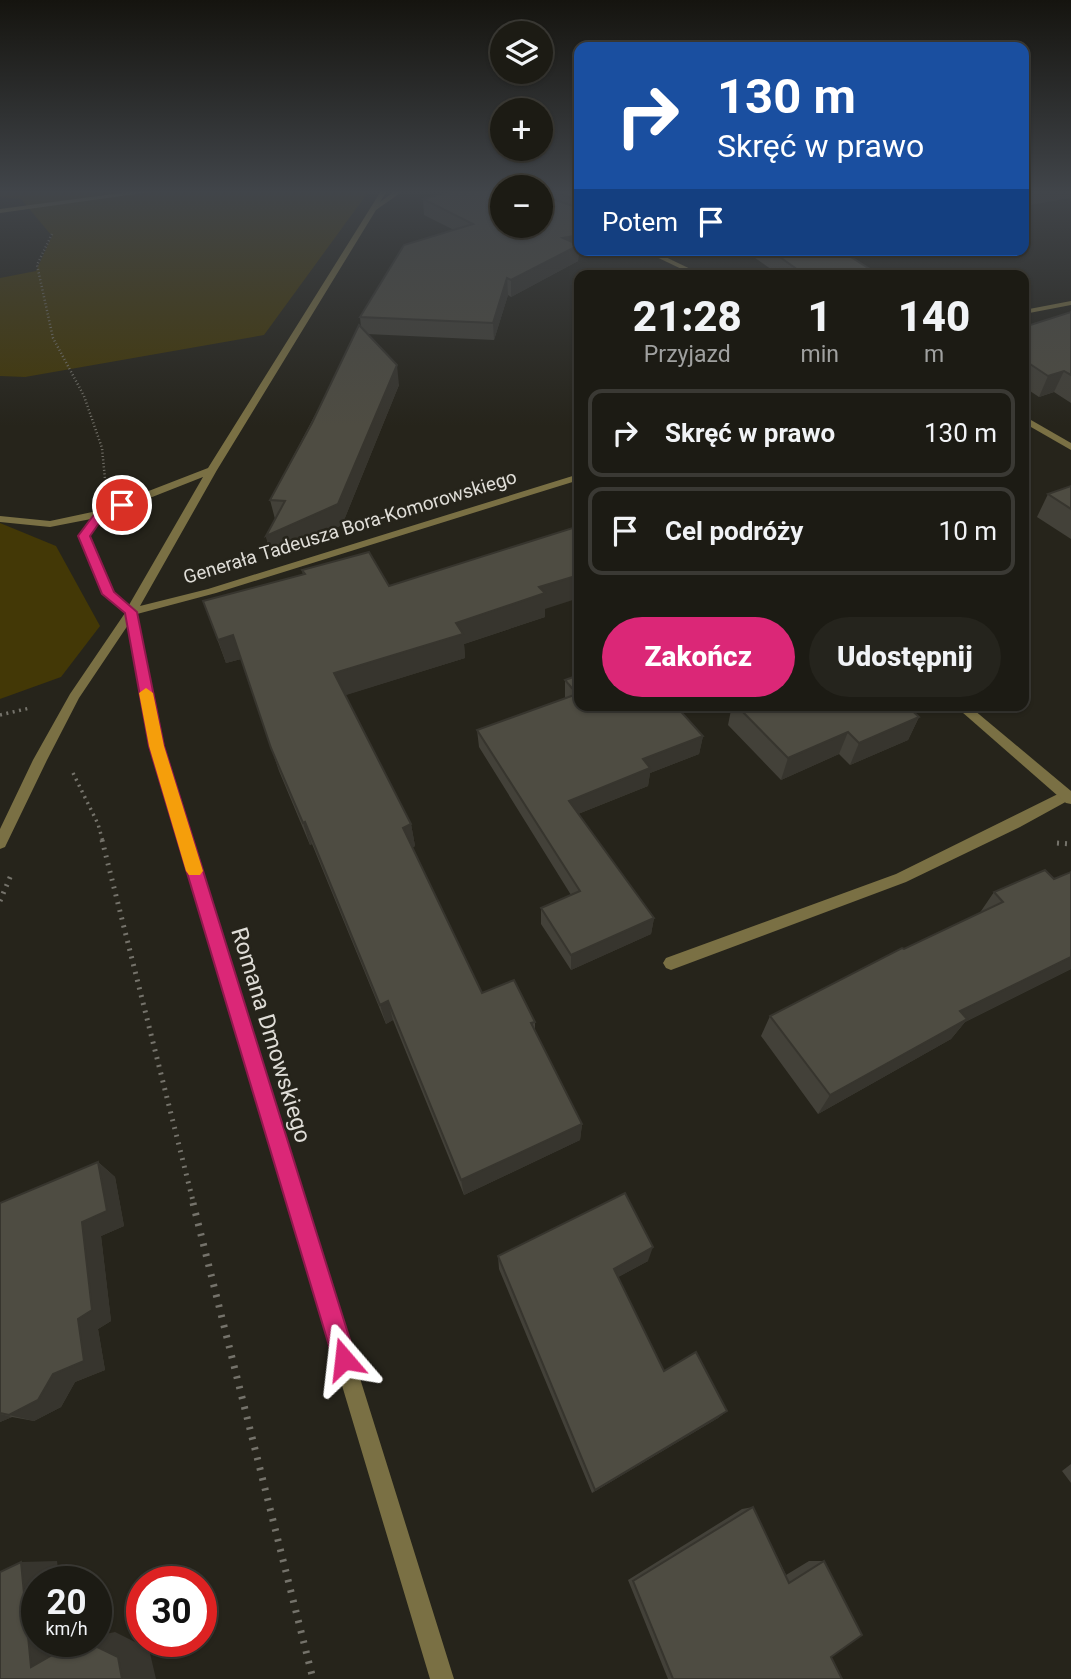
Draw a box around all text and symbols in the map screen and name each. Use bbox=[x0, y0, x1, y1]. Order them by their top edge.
map controls bbox=[490, 21, 553, 238]
button: layers bbox=[490, 21, 553, 84]
text: 130 m bbox=[717, 68, 856, 125]
icon: right bbox=[602, 70, 693, 161]
button: + bbox=[490, 98, 553, 161]
text: Skręć w prawo bbox=[717, 127, 924, 165]
button: − bbox=[490, 175, 553, 238]
icon: arrive bbox=[692, 203, 730, 241]
text: Potem bbox=[602, 207, 678, 237]
text: 21:28 bbox=[633, 292, 742, 341]
text: 1 bbox=[808, 292, 832, 341]
text: 140 bbox=[898, 292, 970, 341]
text: Przyjazd bbox=[644, 341, 731, 368]
text: min bbox=[800, 341, 839, 368]
text: m bbox=[924, 341, 944, 368]
icon: right bbox=[606, 414, 644, 452]
text: Skręć w prawo bbox=[665, 418, 835, 448]
text: 130 m bbox=[924, 418, 997, 448]
street label: Generała Tadeusza Bora-Komorowskiego bbox=[181, 465, 519, 589]
pin bbox=[92, 475, 152, 535]
icon: arrive bbox=[103, 486, 141, 524]
icon: arrive bbox=[606, 512, 644, 550]
text: Cel podróży bbox=[665, 516, 803, 546]
text: 10 m bbox=[939, 516, 997, 546]
button: Zakończ bbox=[602, 617, 795, 697]
button: Udostępnij bbox=[809, 617, 1001, 697]
street label: Romana Dmowskiego bbox=[225, 924, 317, 1146]
position arrow bbox=[307, 1322, 381, 1396]
speed limit sign: 30 bbox=[126, 1566, 217, 1657]
text: 20 bbox=[46, 1582, 87, 1623]
text: km/h bbox=[45, 1618, 88, 1639]

